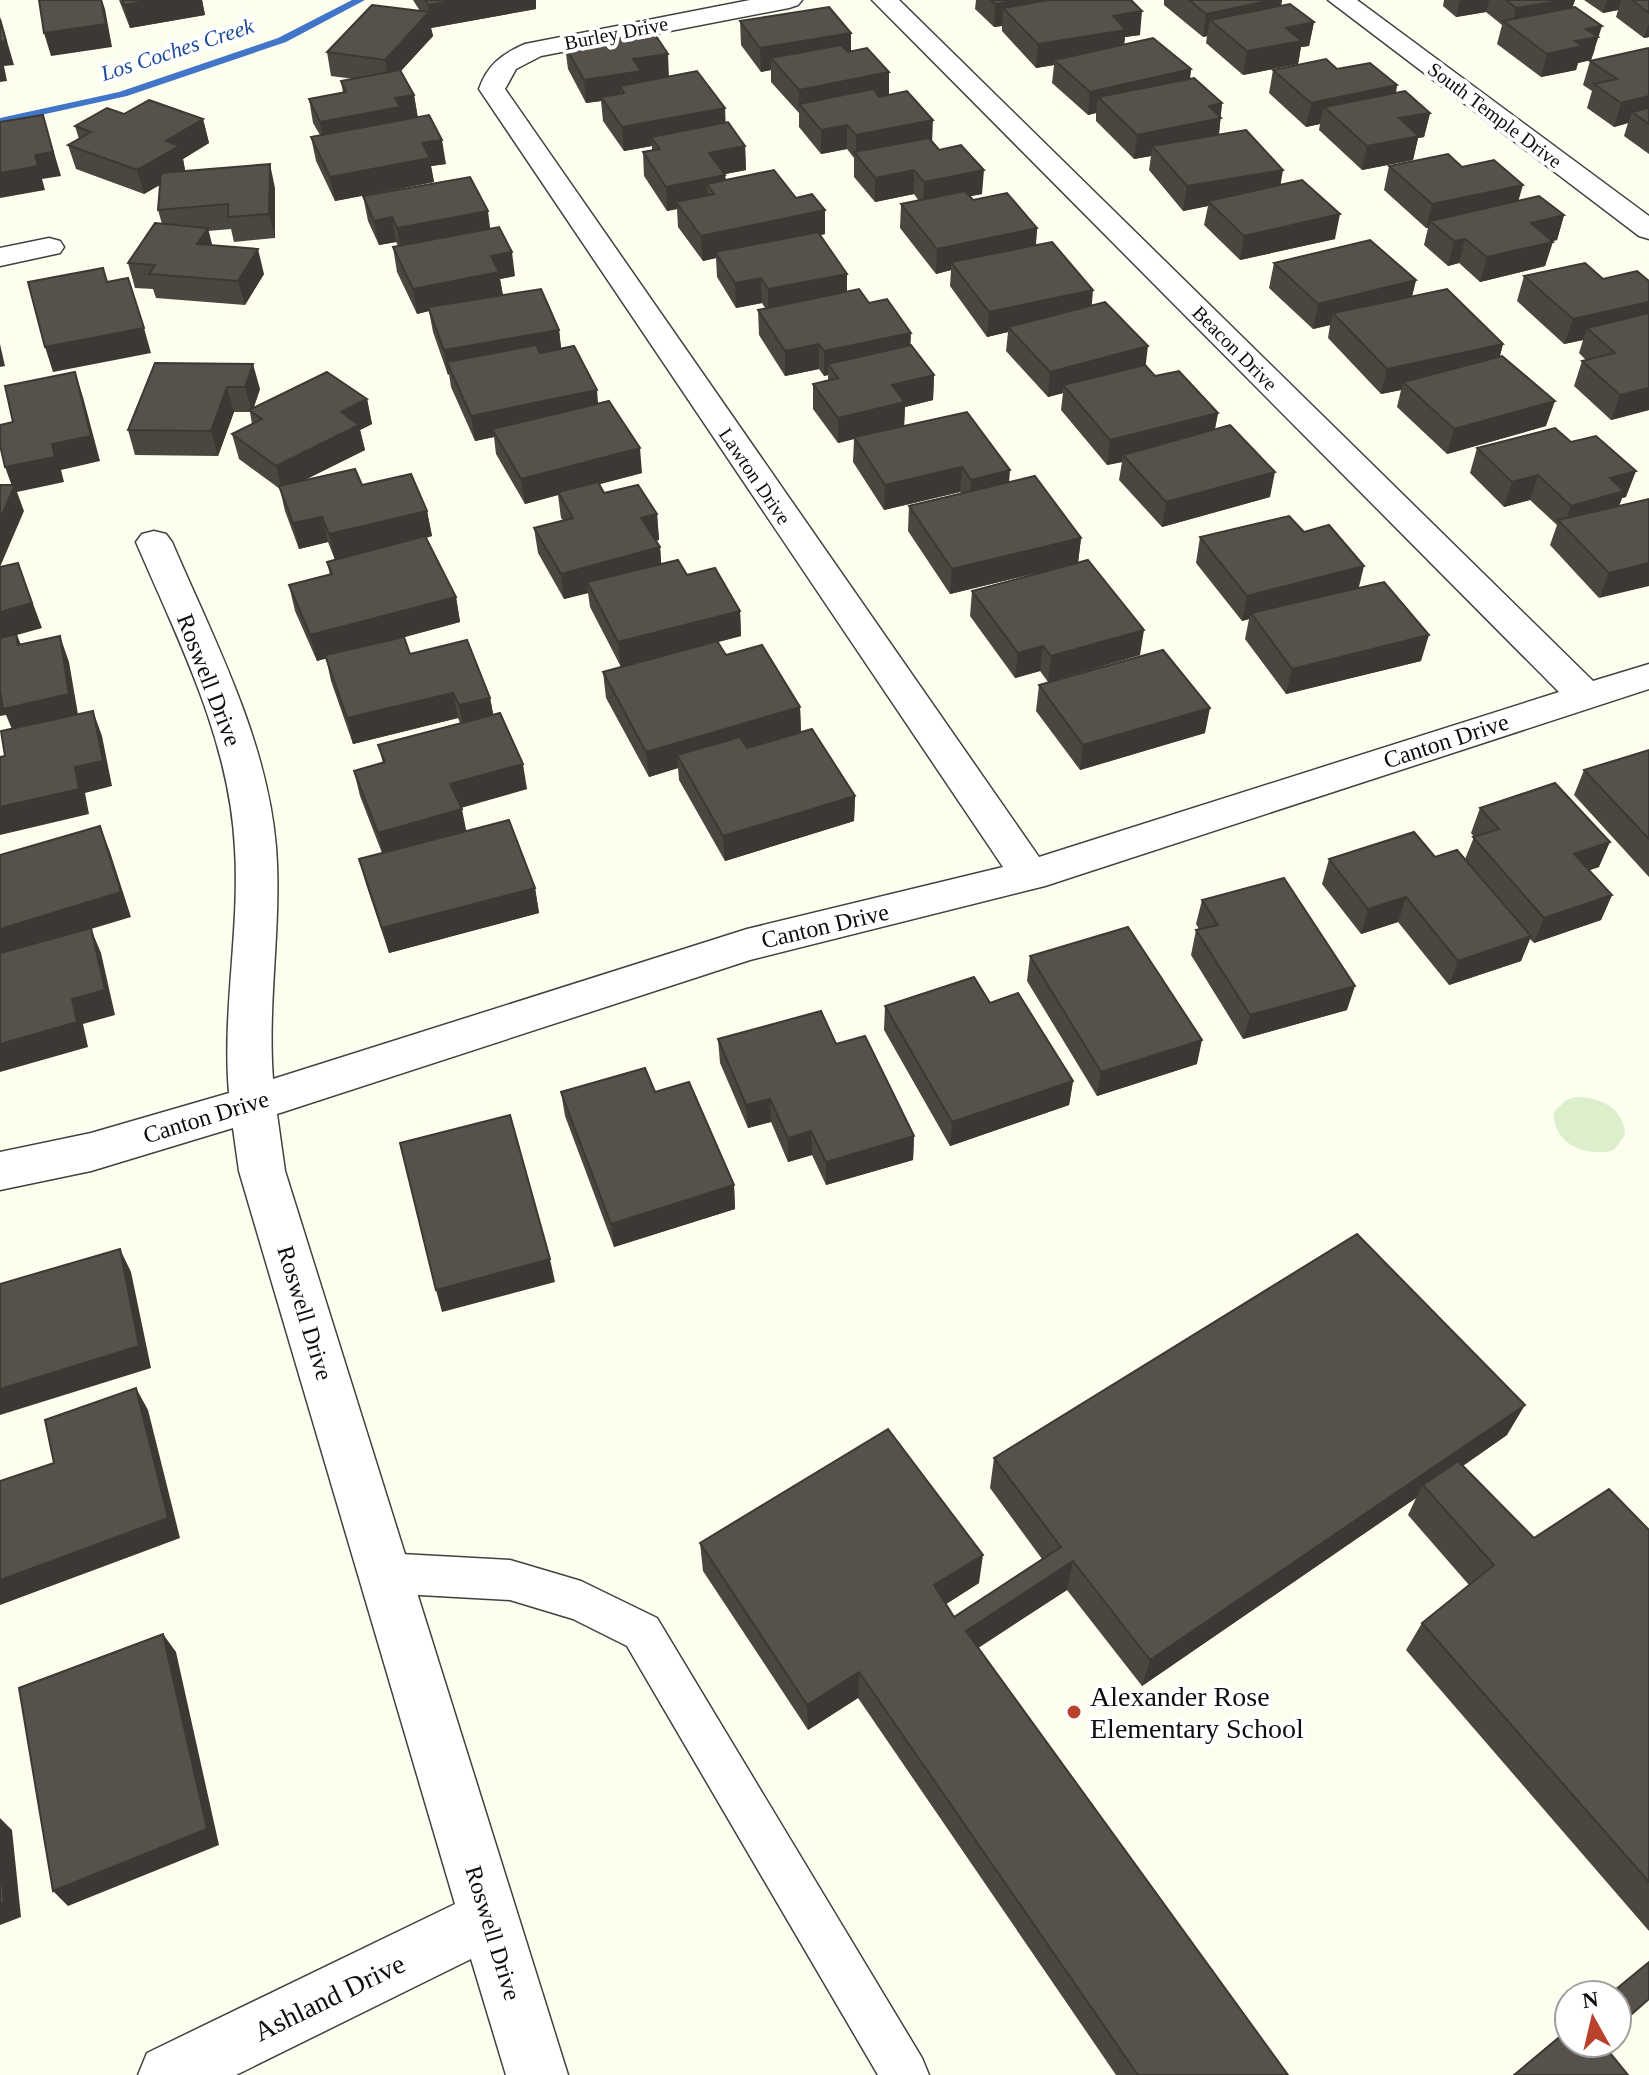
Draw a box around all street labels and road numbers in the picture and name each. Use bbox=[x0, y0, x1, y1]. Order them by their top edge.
street label: Burley Drive bbox=[562, 12, 670, 55]
street label: South Temple Drive bbox=[1423, 58, 1566, 173]
street label: Beacon Drive bbox=[1188, 301, 1282, 395]
street label: Lawton Drive bbox=[715, 424, 795, 529]
street label: Roswell Drive bbox=[172, 610, 246, 750]
street label: Canton Drive bbox=[1380, 709, 1512, 773]
street label: Canton Drive bbox=[759, 899, 891, 953]
street label: Canton Drive bbox=[140, 1086, 272, 1148]
street label: Roswell Drive bbox=[272, 1243, 338, 1383]
street label: Roswell Drive bbox=[460, 1863, 526, 2003]
street label: Ashland Drive bbox=[249, 1948, 410, 2047]

